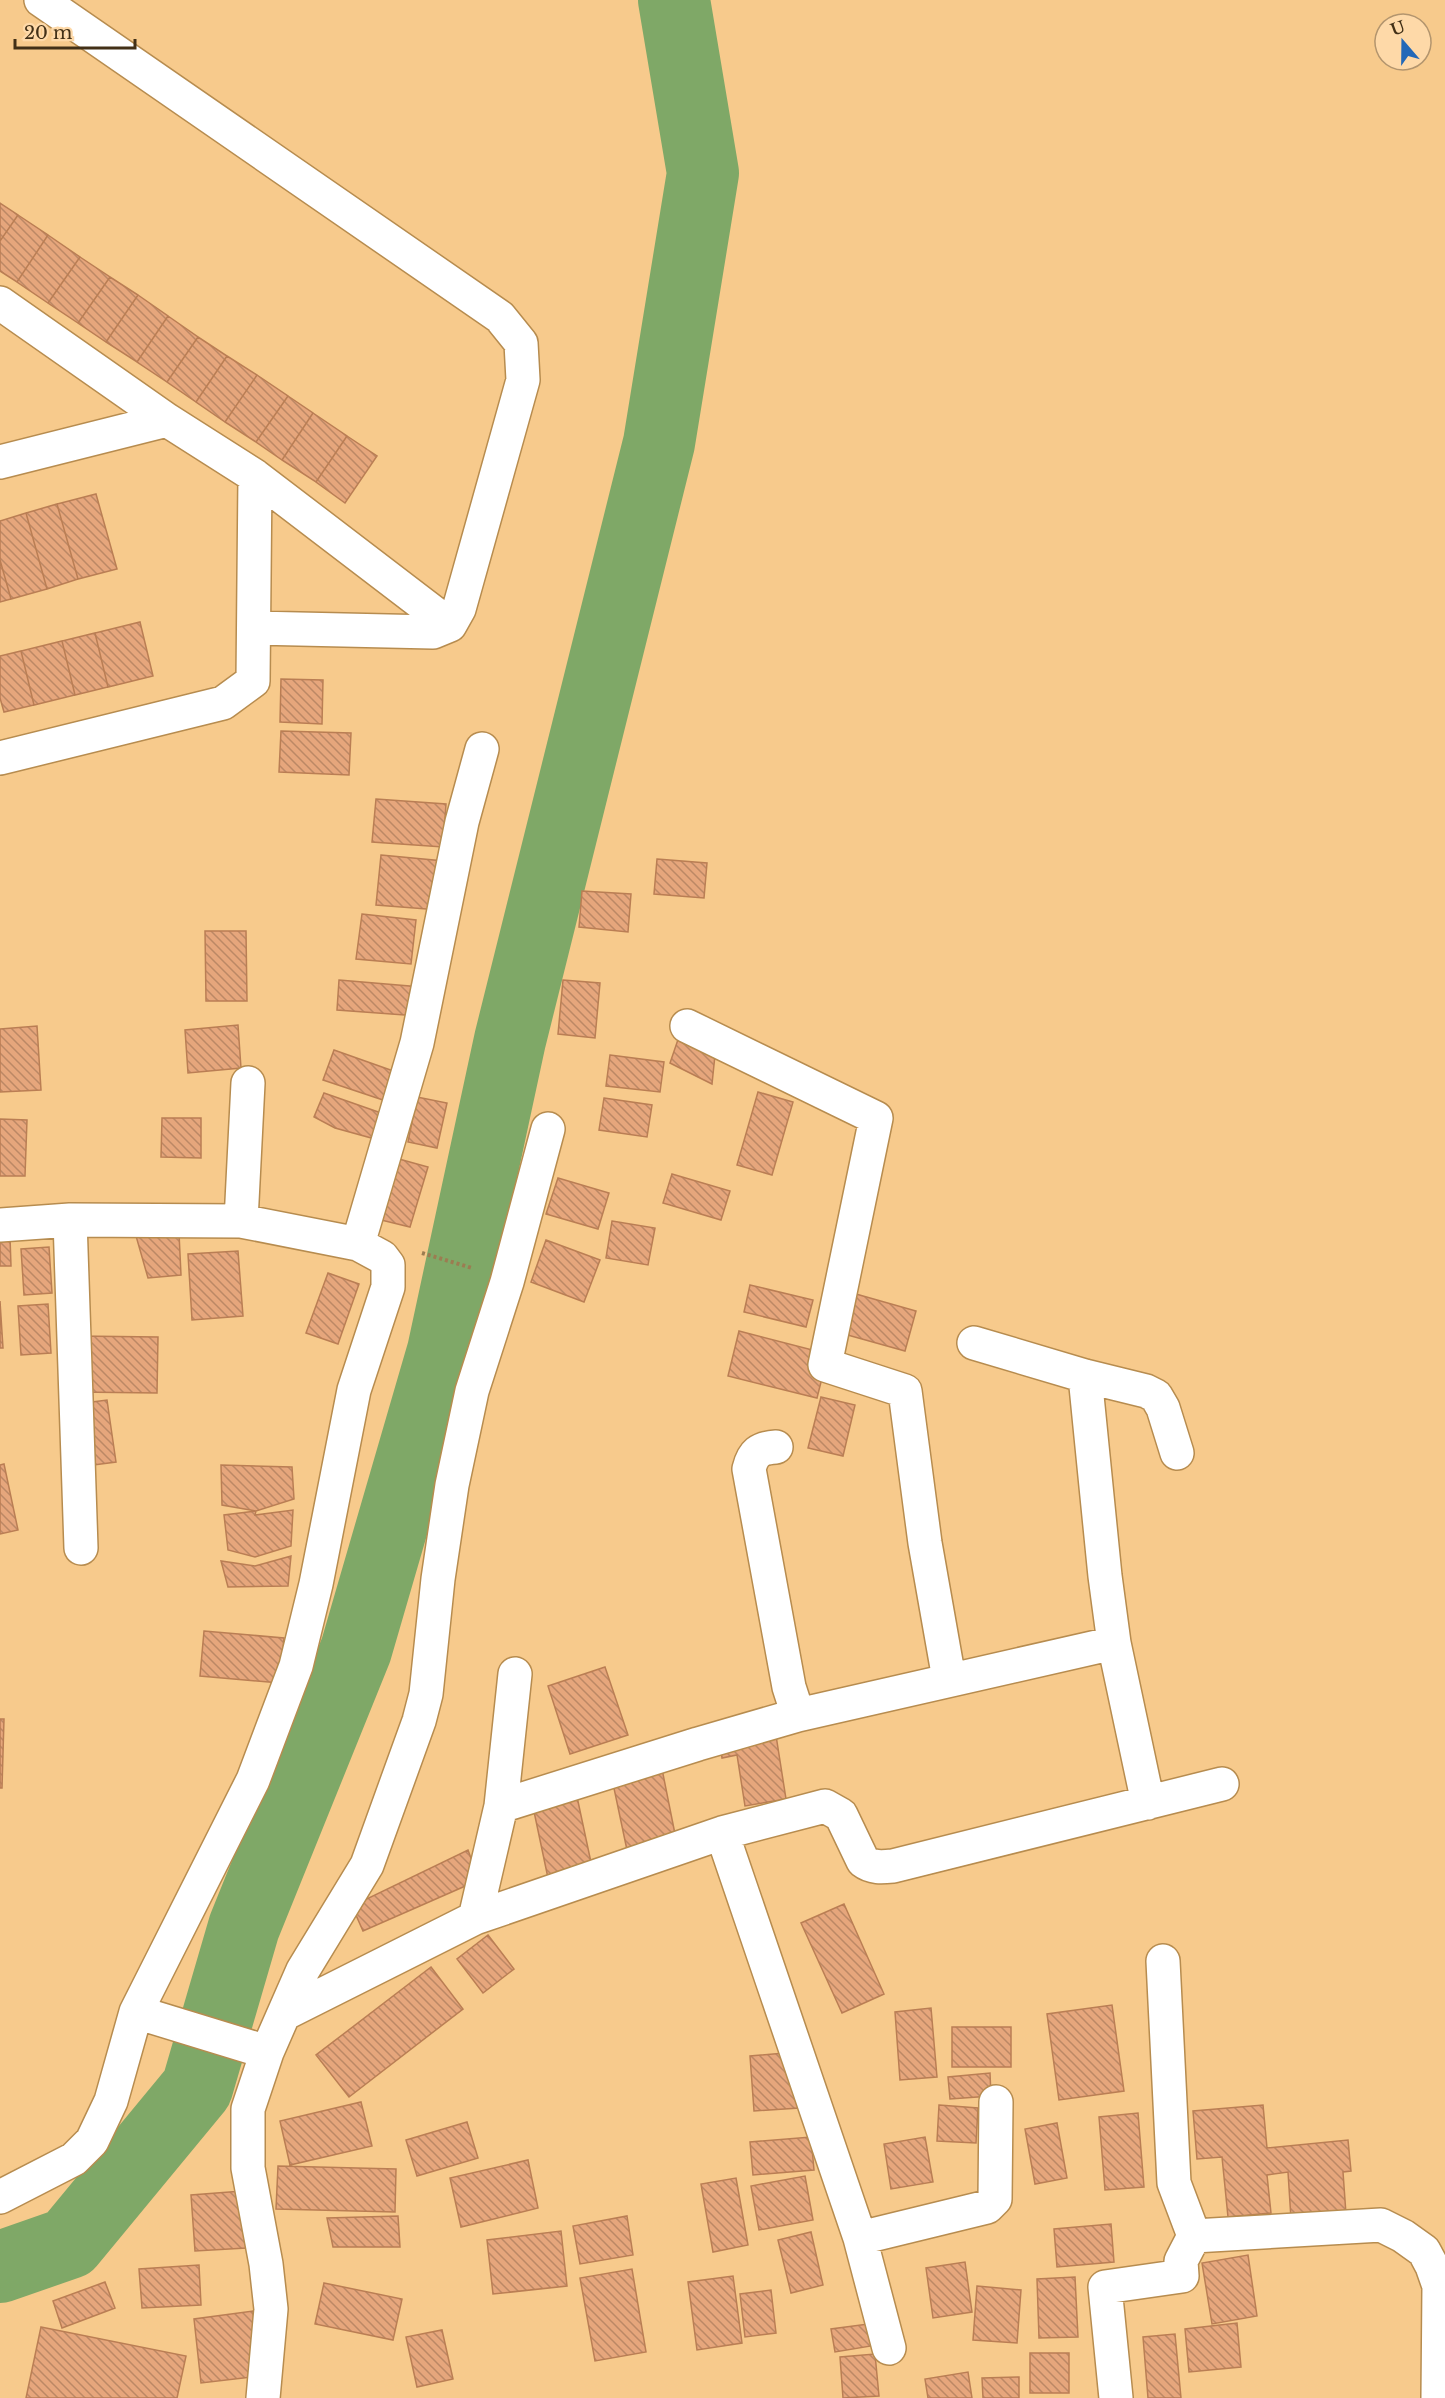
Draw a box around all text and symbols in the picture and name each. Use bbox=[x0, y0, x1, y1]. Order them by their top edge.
scale bar bbox=[15, 12, 135, 50]
north arrow bbox=[1373, 12, 1433, 72]
text: U bbox=[1388, 16, 1408, 40]
text: 20 m bbox=[24, 22, 72, 44]

